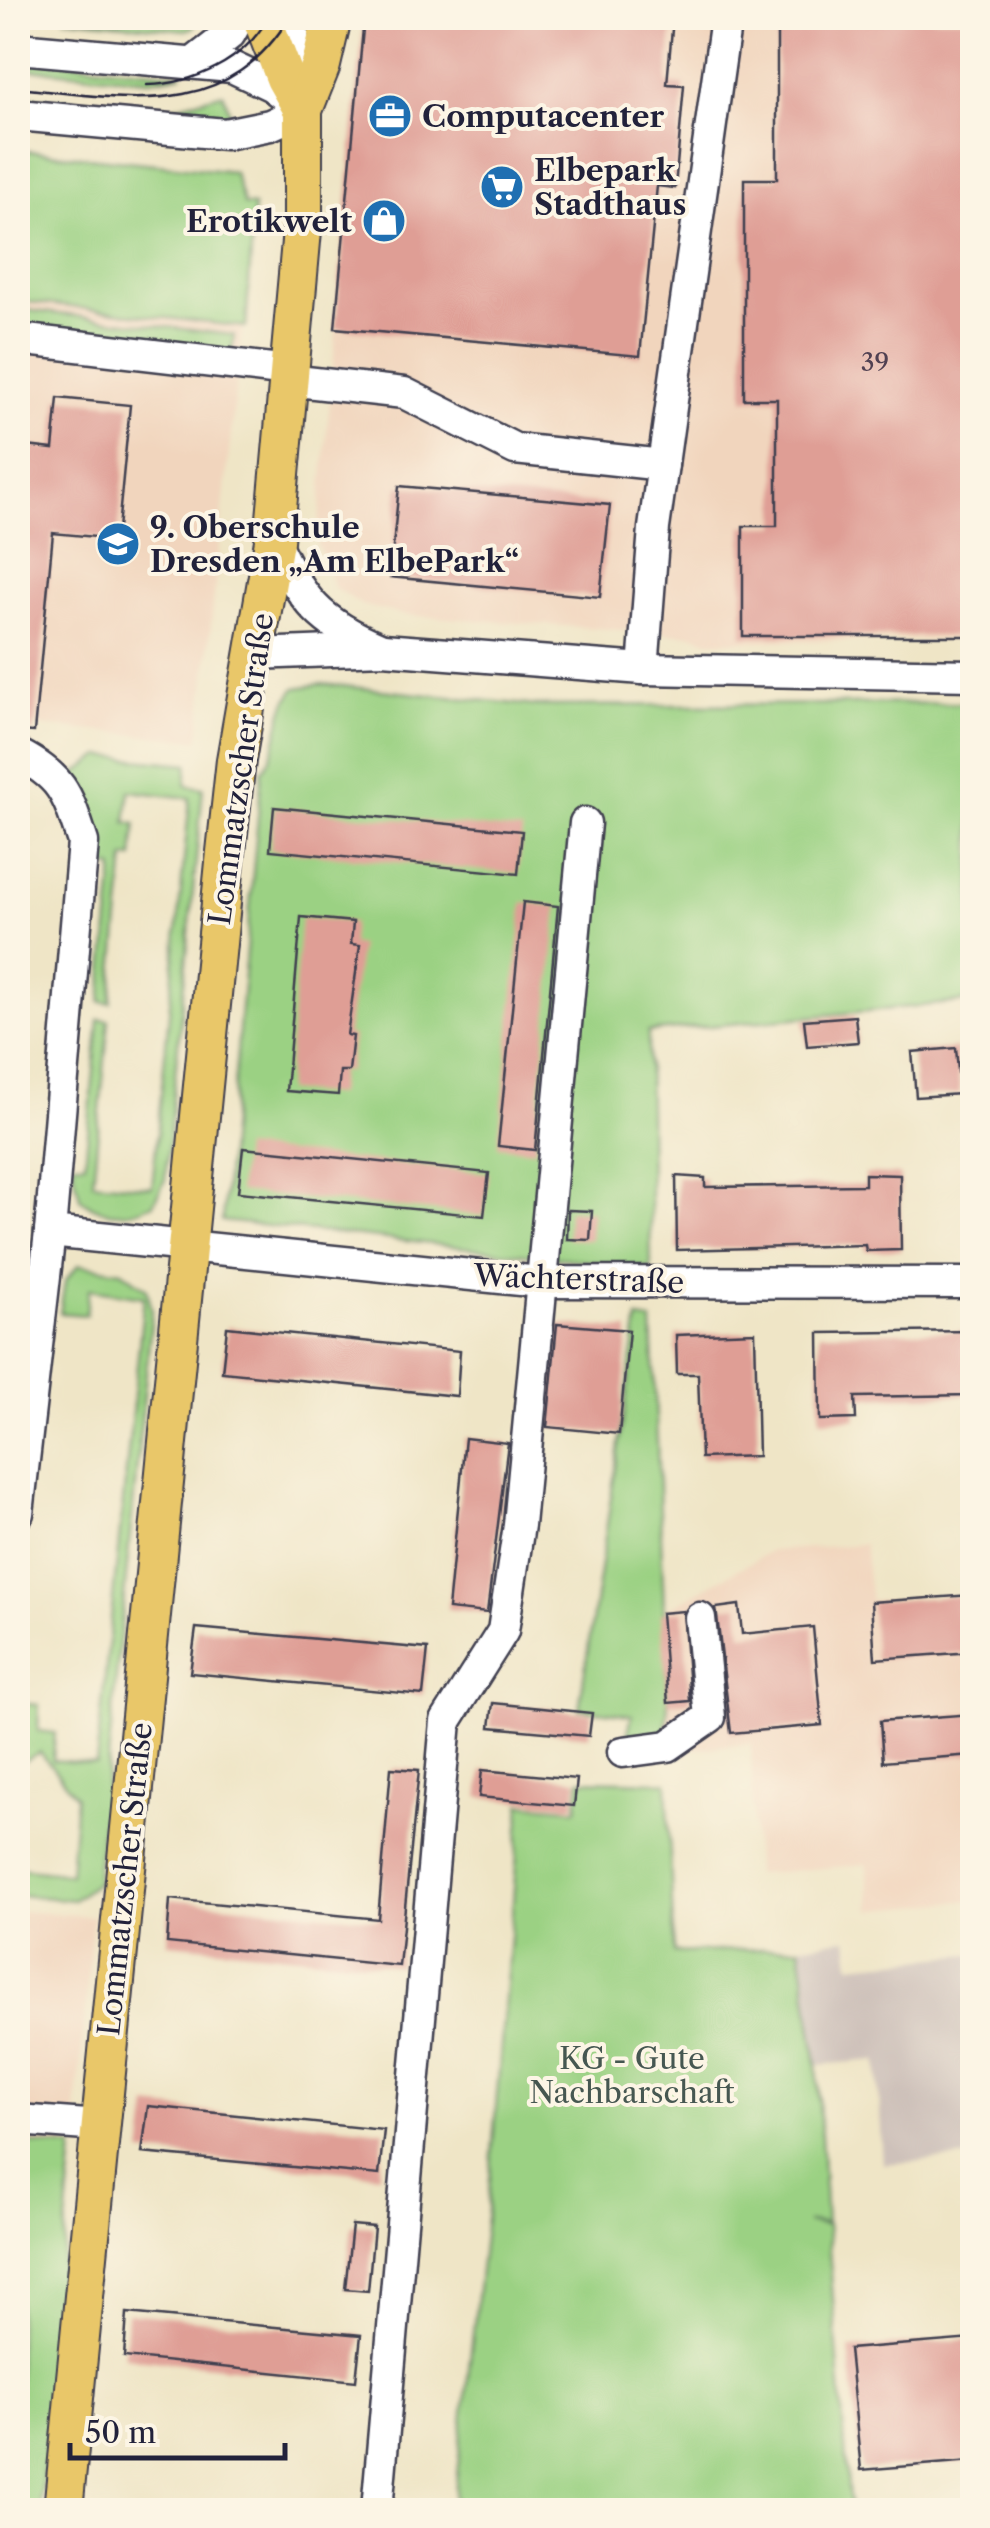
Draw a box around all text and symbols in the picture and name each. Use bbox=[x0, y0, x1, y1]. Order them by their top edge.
office icon: Computacenter bbox=[367, 93, 413, 139]
place label: Computacenter bbox=[422, 98, 664, 135]
place label: Elbepark Stadthaus bbox=[534, 152, 686, 223]
supermarket icon: Elbepark Stadthaus bbox=[479, 164, 525, 210]
shop icon: Erotikwelt bbox=[361, 198, 407, 244]
place label: Erotikwelt bbox=[186, 203, 352, 240]
house number: 39 bbox=[861, 347, 889, 378]
place label: 9. Oberschule Dresden „Am ElbePark“ bbox=[150, 509, 519, 580]
school or university icon: 9. Oberschule Dresden „Am ElbePark“ bbox=[95, 521, 141, 567]
street label: Lommatzscher Straße bbox=[201, 611, 281, 927]
street label: Wächterstraße bbox=[472, 1257, 685, 1301]
street label: Lommatzscher Straße bbox=[90, 1721, 160, 2037]
park label: KG - Gute Nachbarschaft bbox=[529, 2040, 735, 2111]
scale bar bbox=[70, 2398, 285, 2460]
text: 50 m bbox=[85, 2414, 156, 2451]

